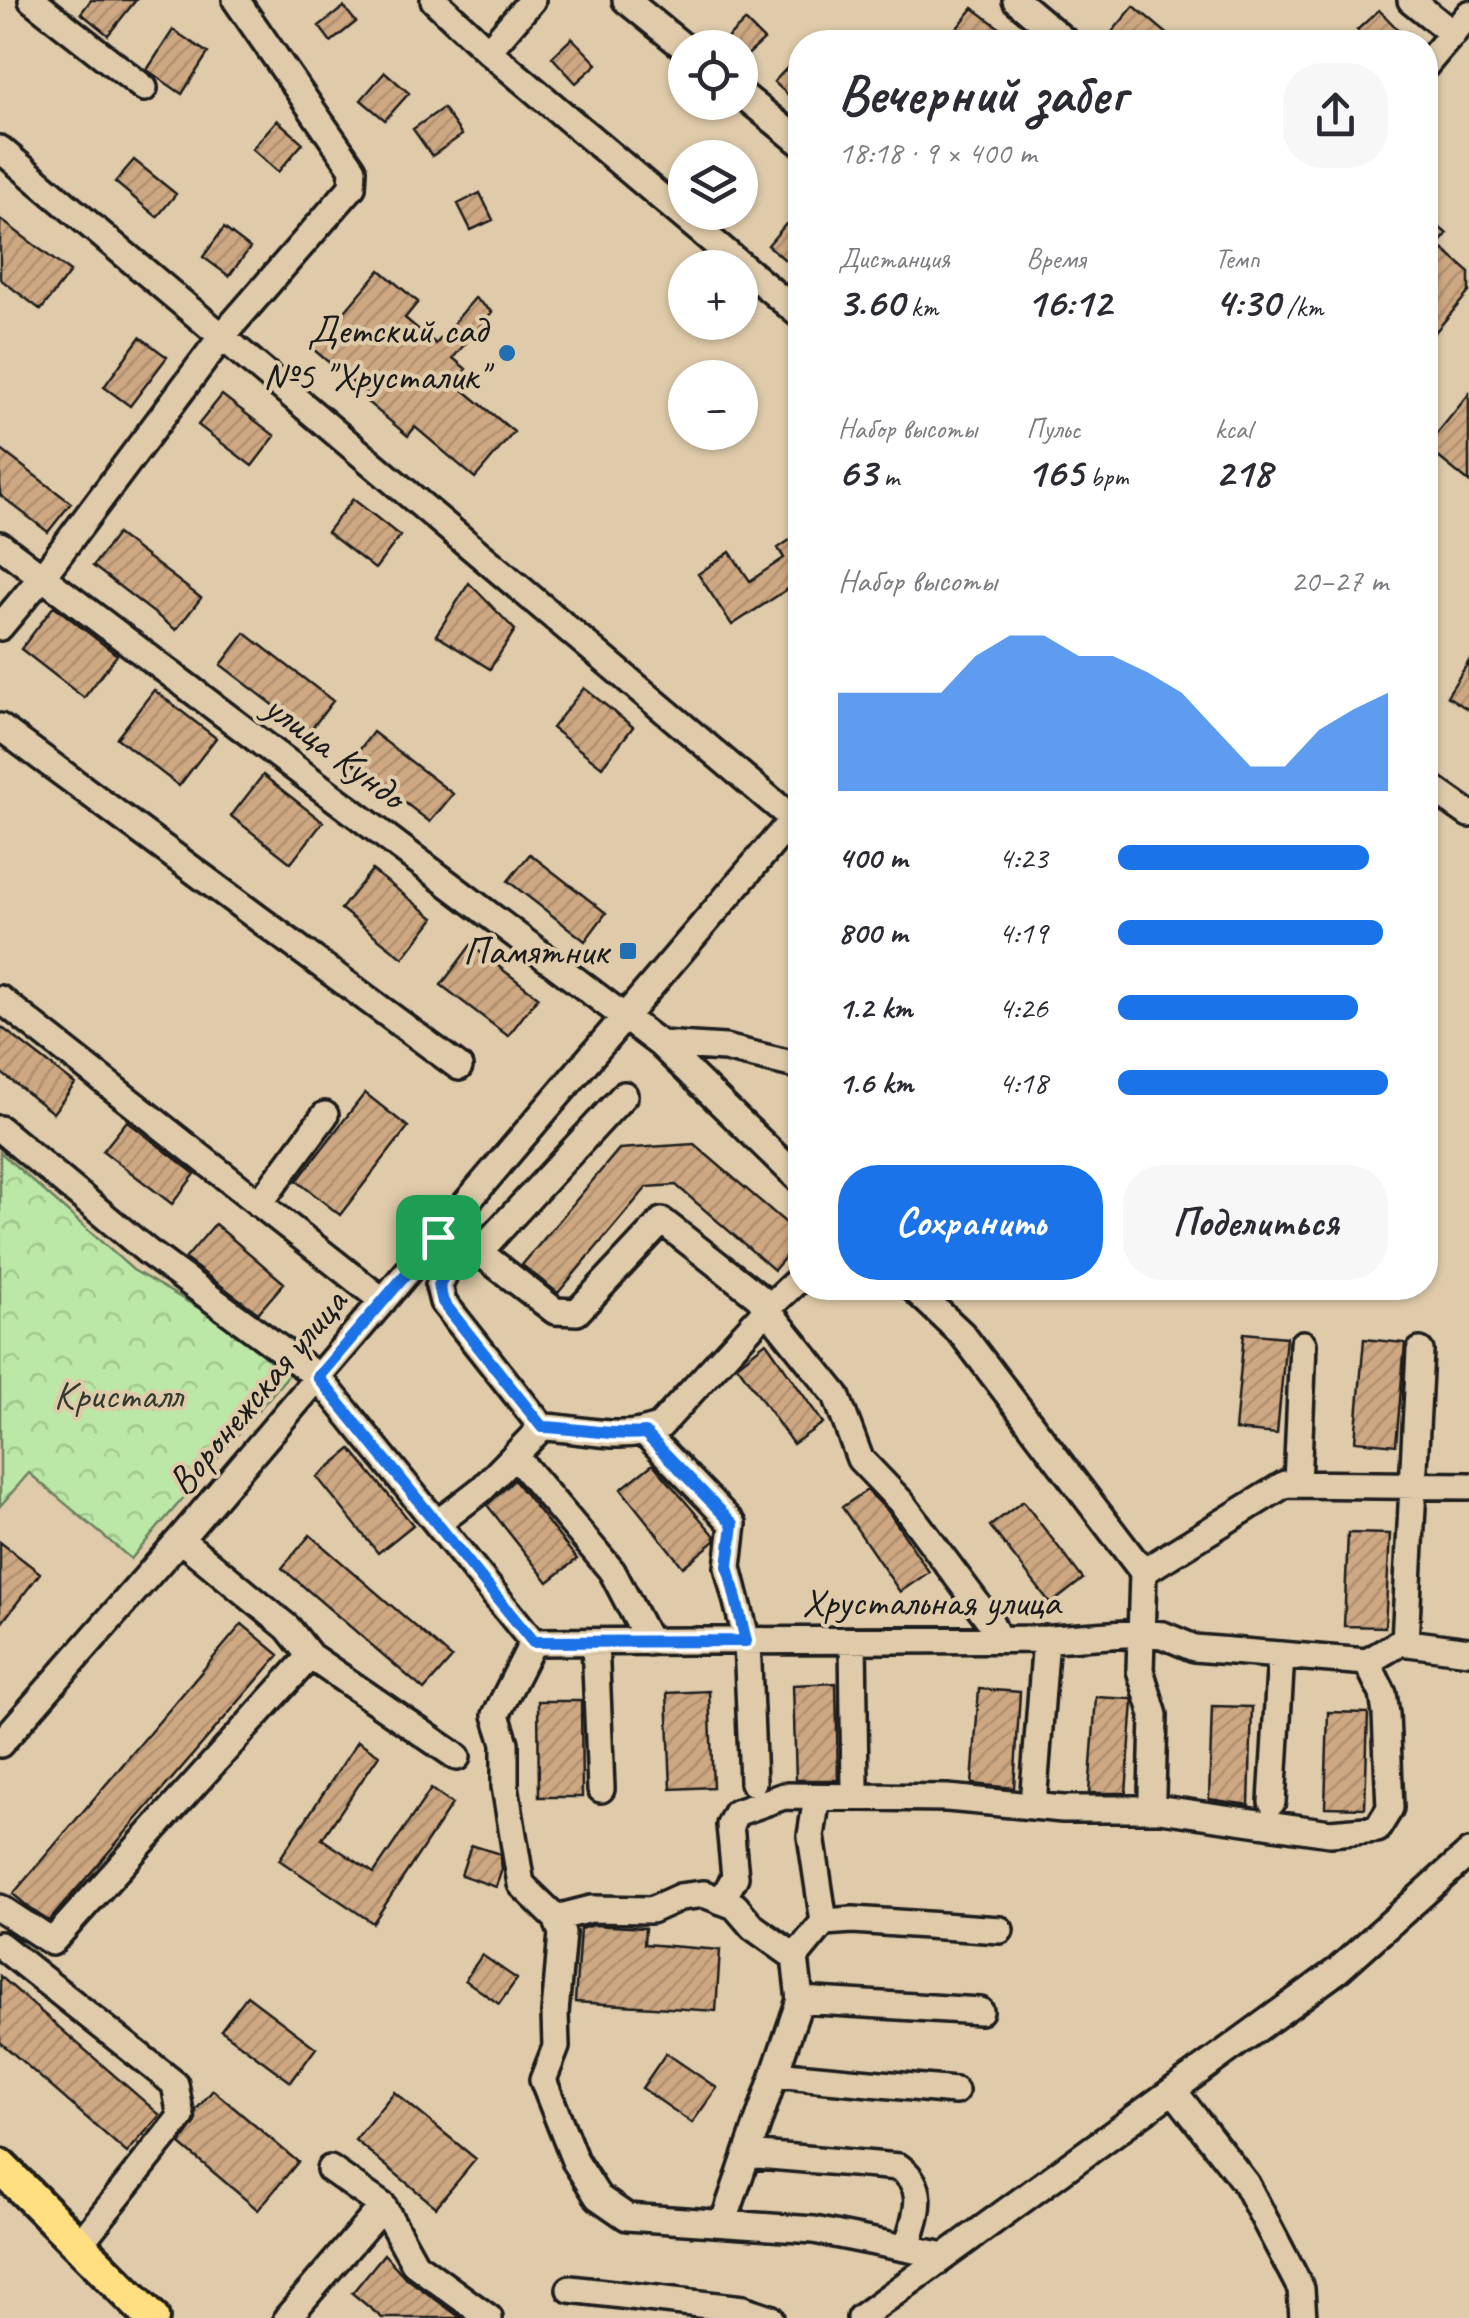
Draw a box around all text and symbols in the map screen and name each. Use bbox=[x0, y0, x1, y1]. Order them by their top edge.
map controls bbox=[668, 30, 758, 450]
button: locate bbox=[668, 30, 758, 120]
text: Вечерний забег bbox=[838, 59, 1126, 129]
button: share bbox=[1283, 63, 1388, 168]
text: 18:18 · 9 × 400 m bbox=[838, 132, 1036, 173]
button: layers bbox=[668, 140, 758, 230]
text: Дистанция bbox=[838, 241, 950, 276]
text: Время bbox=[1026, 241, 1085, 276]
text: Темп bbox=[1215, 241, 1260, 276]
button: + bbox=[668, 250, 758, 340]
text: 3.60 bbox=[838, 276, 904, 329]
text: 16:12 bbox=[1026, 276, 1111, 329]
text: 4:30 bbox=[1215, 276, 1280, 329]
text: km bbox=[904, 289, 938, 324]
text: /km bbox=[1280, 289, 1323, 324]
place label: Детский сад №5 "Хрусталик" bbox=[263, 305, 495, 401]
marker: Детский сад №5 "Хрусталик" bbox=[496, 342, 518, 364]
button: − bbox=[668, 360, 758, 450]
text: Набор высоты bbox=[838, 411, 977, 446]
text: Пульс bbox=[1026, 411, 1080, 446]
text: kcal bbox=[1215, 411, 1252, 446]
text: 63 bbox=[838, 446, 877, 499]
text: 165 bbox=[1026, 446, 1083, 499]
text: 218 bbox=[1215, 446, 1271, 499]
text: m bbox=[877, 459, 899, 494]
text: bpm bbox=[1083, 459, 1128, 494]
text: Набор высоты bbox=[838, 560, 997, 601]
text: 20–27 m bbox=[1290, 560, 1388, 601]
street label: улица Кундо bbox=[253, 681, 419, 823]
text: 400 m bbox=[838, 837, 907, 878]
text: 4:23 bbox=[998, 837, 1048, 878]
text: 800 m bbox=[838, 912, 907, 953]
text: 4:19 bbox=[998, 912, 1048, 953]
place label: Памятник bbox=[463, 926, 611, 976]
marker: Памятник bbox=[617, 940, 639, 962]
text: 1.2 km bbox=[838, 987, 912, 1028]
text: 4:26 bbox=[998, 987, 1048, 1028]
text: 1.6 km bbox=[838, 1062, 913, 1103]
text: 4:18 bbox=[998, 1062, 1048, 1103]
button: Сохранить bbox=[838, 1165, 1103, 1280]
button: Поделиться bbox=[1123, 1165, 1388, 1280]
pin bbox=[396, 1195, 481, 1280]
icon: arrive bbox=[411, 1210, 466, 1265]
street label: Воронежская улица bbox=[156, 1276, 360, 1505]
park label: Кристалл bbox=[54, 1370, 185, 1420]
street label: Хрустальная улица bbox=[802, 1577, 1063, 1627]

